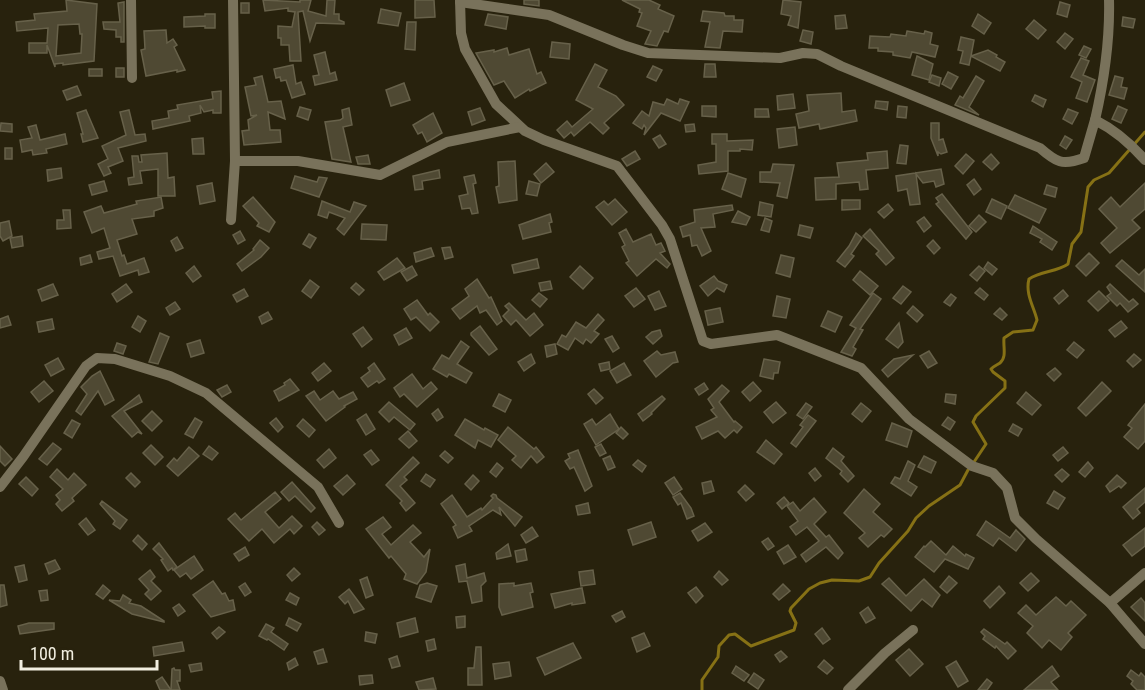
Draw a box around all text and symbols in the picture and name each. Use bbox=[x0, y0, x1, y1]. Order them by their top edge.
scale bar bbox=[21, 633, 158, 671]
text: 100 m bbox=[30, 643, 74, 664]

